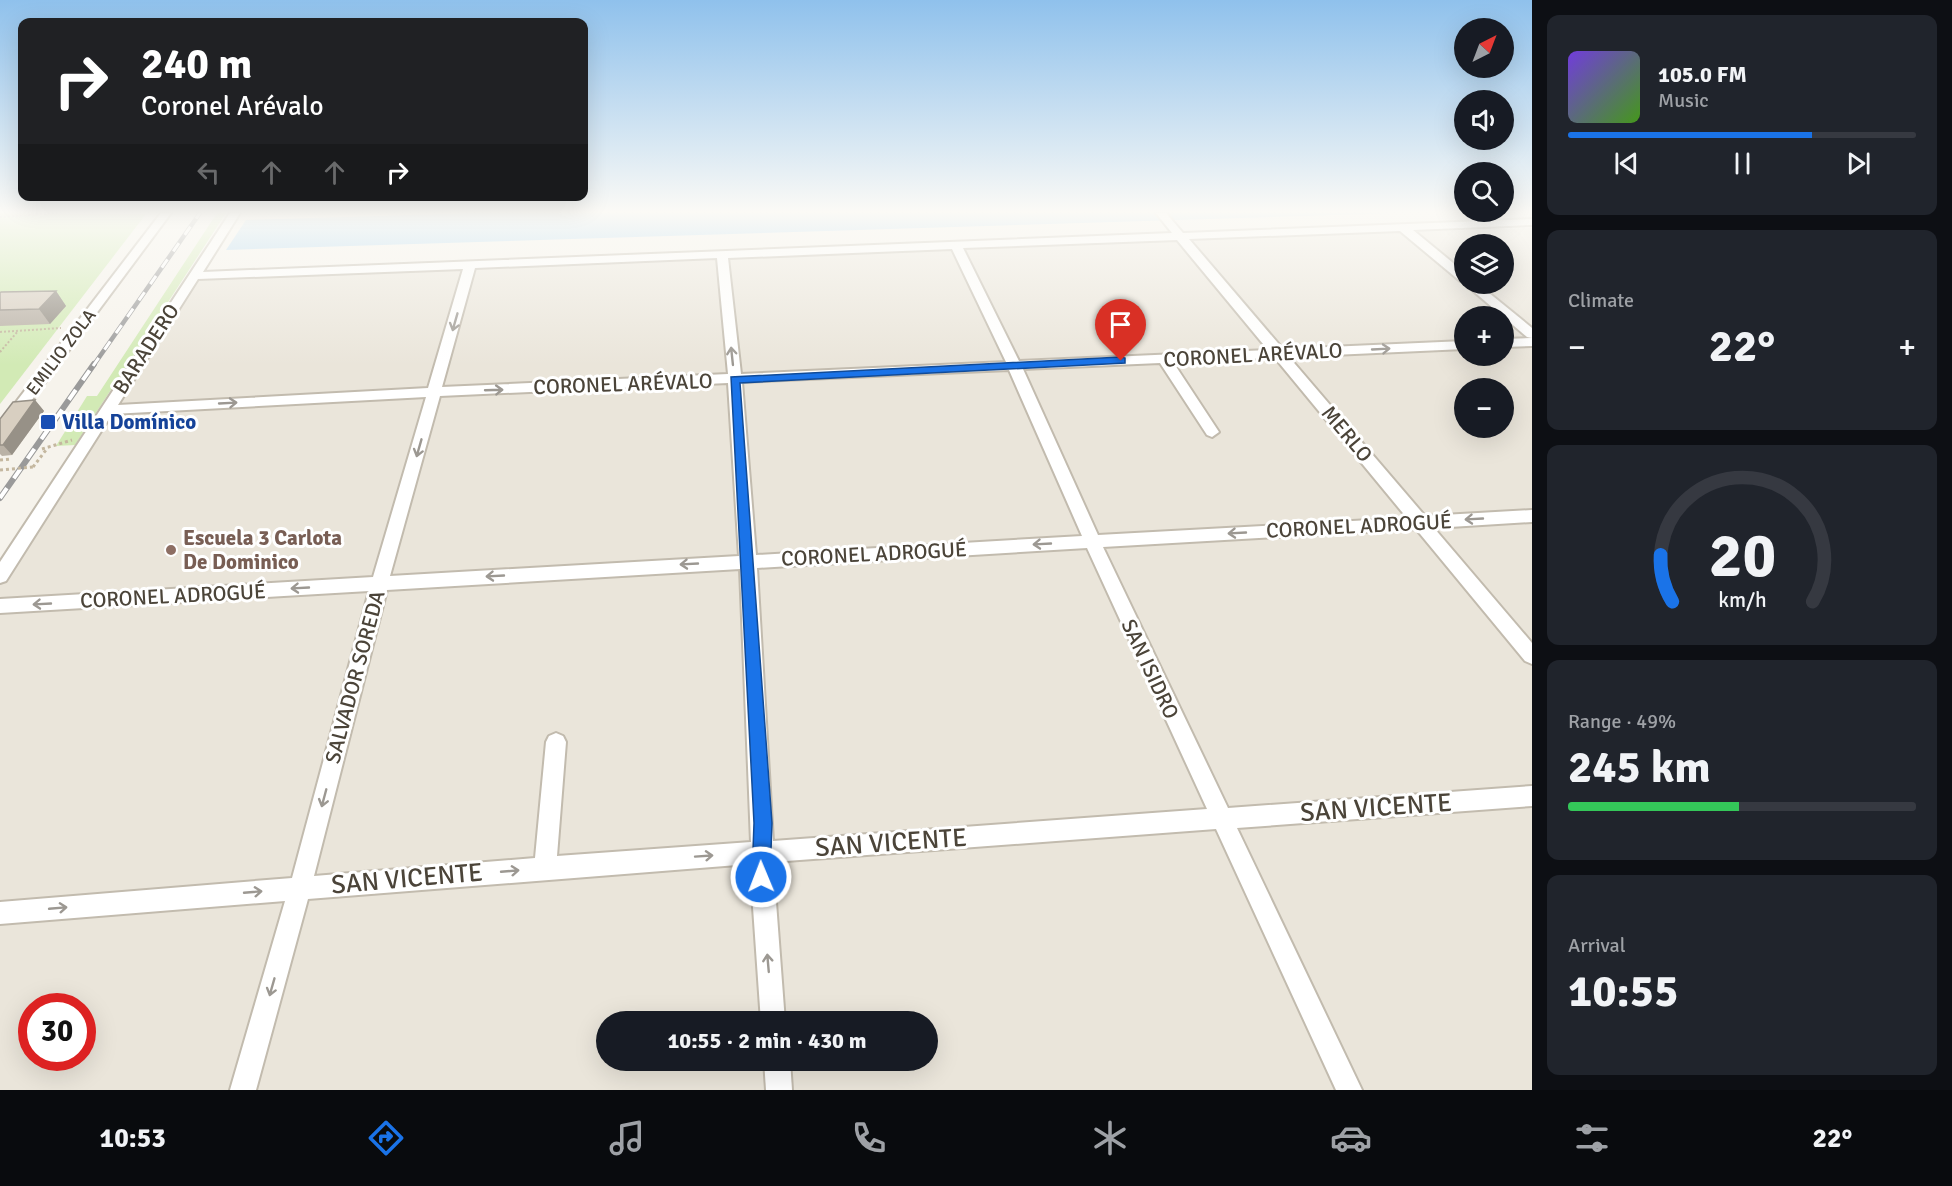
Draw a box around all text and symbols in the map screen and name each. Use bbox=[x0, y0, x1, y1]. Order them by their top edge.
north arrow bbox=[1454, 18, 1514, 78]
map controls bbox=[1454, 18, 1514, 438]
text: 240 m bbox=[141, 39, 252, 90]
icon: right bbox=[42, 42, 120, 120]
text: 105.0 FM bbox=[1658, 61, 1747, 88]
text: Music bbox=[1658, 88, 1709, 113]
text: Coronel Arévalo bbox=[141, 90, 323, 123]
button: sound bbox=[1454, 90, 1514, 150]
icon: previous bbox=[1610, 147, 1643, 180]
icon: pause bbox=[1726, 147, 1759, 180]
icon: next bbox=[1842, 147, 1875, 180]
icon: left bbox=[192, 156, 225, 189]
icon: ahead bbox=[255, 156, 288, 189]
icon: ahead bbox=[318, 156, 351, 189]
icon: right bbox=[381, 156, 414, 189]
button: search bbox=[1454, 162, 1514, 222]
button: layers bbox=[1454, 234, 1514, 294]
text: Climate bbox=[1568, 288, 1634, 313]
street label: BARADERO bbox=[107, 299, 185, 399]
pin bbox=[1095, 299, 1146, 361]
street label: EMILIO ZOLA bbox=[21, 305, 101, 399]
button: + bbox=[1454, 306, 1514, 366]
icon: arrive bbox=[1104, 308, 1137, 341]
one-way arrow bbox=[448, 312, 460, 331]
text: 22° bbox=[1709, 319, 1775, 374]
text: − bbox=[1568, 327, 1586, 368]
text: + bbox=[1898, 327, 1916, 368]
street label: CORONEL ARÉVALO bbox=[1163, 337, 1343, 373]
one-way arrow bbox=[1370, 343, 1390, 354]
one-way arrow bbox=[726, 346, 737, 366]
street label: CORONEL ARÉVALO bbox=[533, 368, 713, 400]
button: − bbox=[1454, 378, 1514, 438]
one-way arrow bbox=[483, 384, 503, 395]
one-way arrow bbox=[217, 398, 237, 409]
street label: MERLO bbox=[1316, 400, 1378, 468]
place label: Villa Domínico bbox=[62, 409, 196, 435]
marker: Villa Domínico bbox=[39, 413, 57, 431]
one-way arrow bbox=[413, 438, 424, 457]
street label: CORONEL ADROGUÉ bbox=[1265, 508, 1453, 544]
one-way arrow bbox=[1464, 514, 1484, 525]
text: 20 bbox=[1708, 517, 1776, 594]
place label: Escuela 3 Carlota De Dominico bbox=[183, 525, 342, 575]
one-way arrow bbox=[1227, 528, 1247, 539]
street label: CORONEL ADROGUÉ bbox=[780, 536, 968, 572]
one-way arrow bbox=[1033, 539, 1053, 550]
marker: Escuela 3 Carlota De Dominico bbox=[164, 543, 178, 557]
one-way arrow bbox=[680, 559, 700, 570]
one-way arrow bbox=[485, 571, 505, 582]
street label: CORONEL ADROGUÉ bbox=[79, 578, 267, 614]
one-way arrow bbox=[290, 582, 310, 593]
street label: SALVADOR SOREDA bbox=[319, 587, 391, 766]
text: km/h bbox=[1718, 587, 1766, 613]
one-way arrow bbox=[33, 598, 53, 609]
street label: SAN ISIDRO bbox=[1116, 615, 1184, 723]
text: Range · 49% bbox=[1568, 709, 1676, 734]
text: 245 km bbox=[1568, 740, 1711, 795]
street label: SAN VICENTE bbox=[1299, 787, 1453, 829]
one-way arrow bbox=[317, 789, 329, 808]
street label: SAN VICENTE bbox=[814, 822, 968, 864]
position arrow bbox=[729, 845, 793, 909]
one-way arrow bbox=[694, 851, 714, 862]
street label: SAN VICENTE bbox=[330, 856, 484, 902]
one-way arrow bbox=[499, 865, 519, 876]
one-way arrow bbox=[242, 886, 262, 897]
one-way arrow bbox=[48, 903, 68, 914]
text: Arrival bbox=[1568, 933, 1626, 958]
one-way arrow bbox=[763, 954, 774, 974]
text: 10:55 bbox=[1568, 964, 1678, 1019]
one-way arrow bbox=[266, 977, 277, 996]
speed limit sign: 30 bbox=[18, 993, 96, 1071]
text: 10:55 · 2 min · 430 m bbox=[667, 1027, 867, 1054]
icon: directions bbox=[365, 1117, 407, 1159]
icon: music bbox=[606, 1117, 648, 1159]
icon: phone bbox=[848, 1117, 890, 1159]
icon: climate bbox=[1089, 1117, 1131, 1159]
icon: car bbox=[1330, 1117, 1372, 1159]
icon: filters bbox=[1571, 1117, 1613, 1159]
text: 10:53 bbox=[100, 1122, 166, 1155]
text: 22° bbox=[1812, 1122, 1852, 1155]

